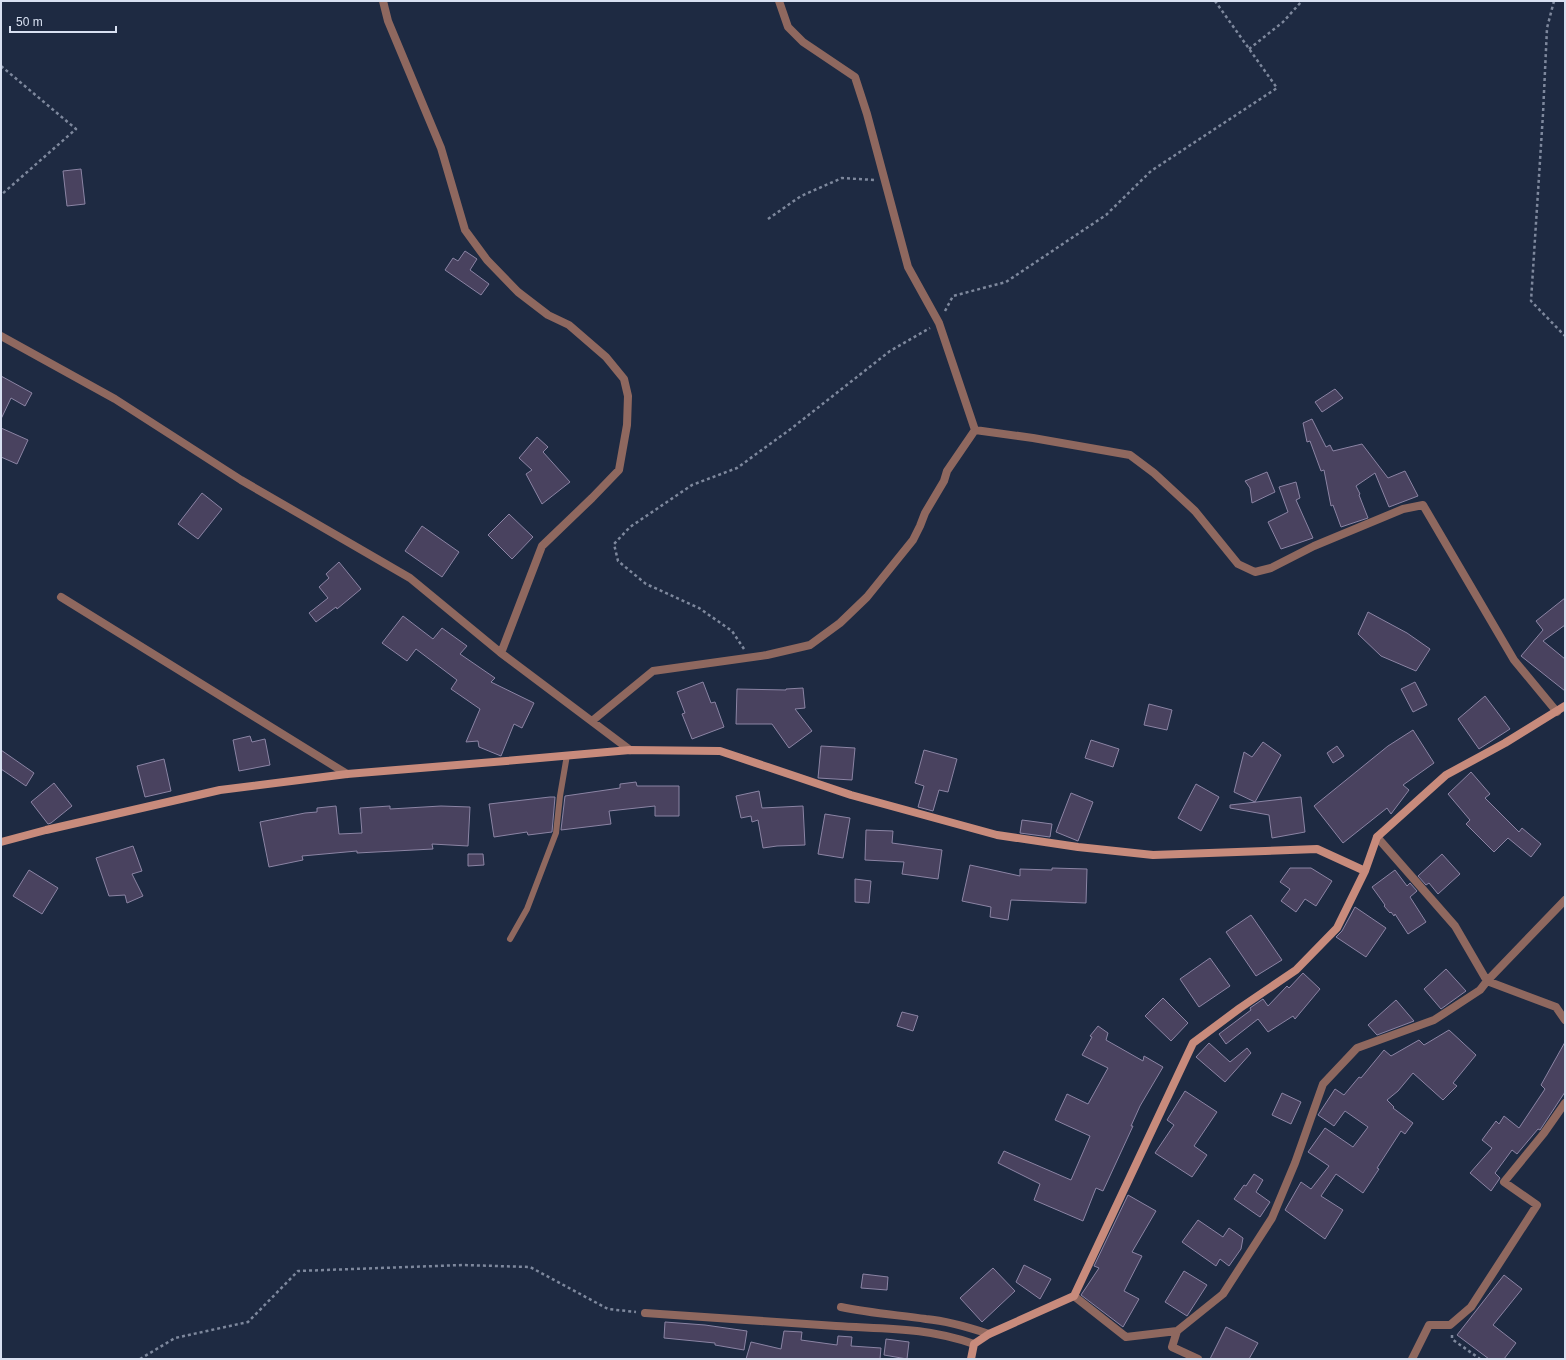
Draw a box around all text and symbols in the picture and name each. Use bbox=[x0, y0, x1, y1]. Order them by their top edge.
scale bar bbox=[10, 8, 116, 34]
text: 50 m bbox=[16, 15, 43, 29]

